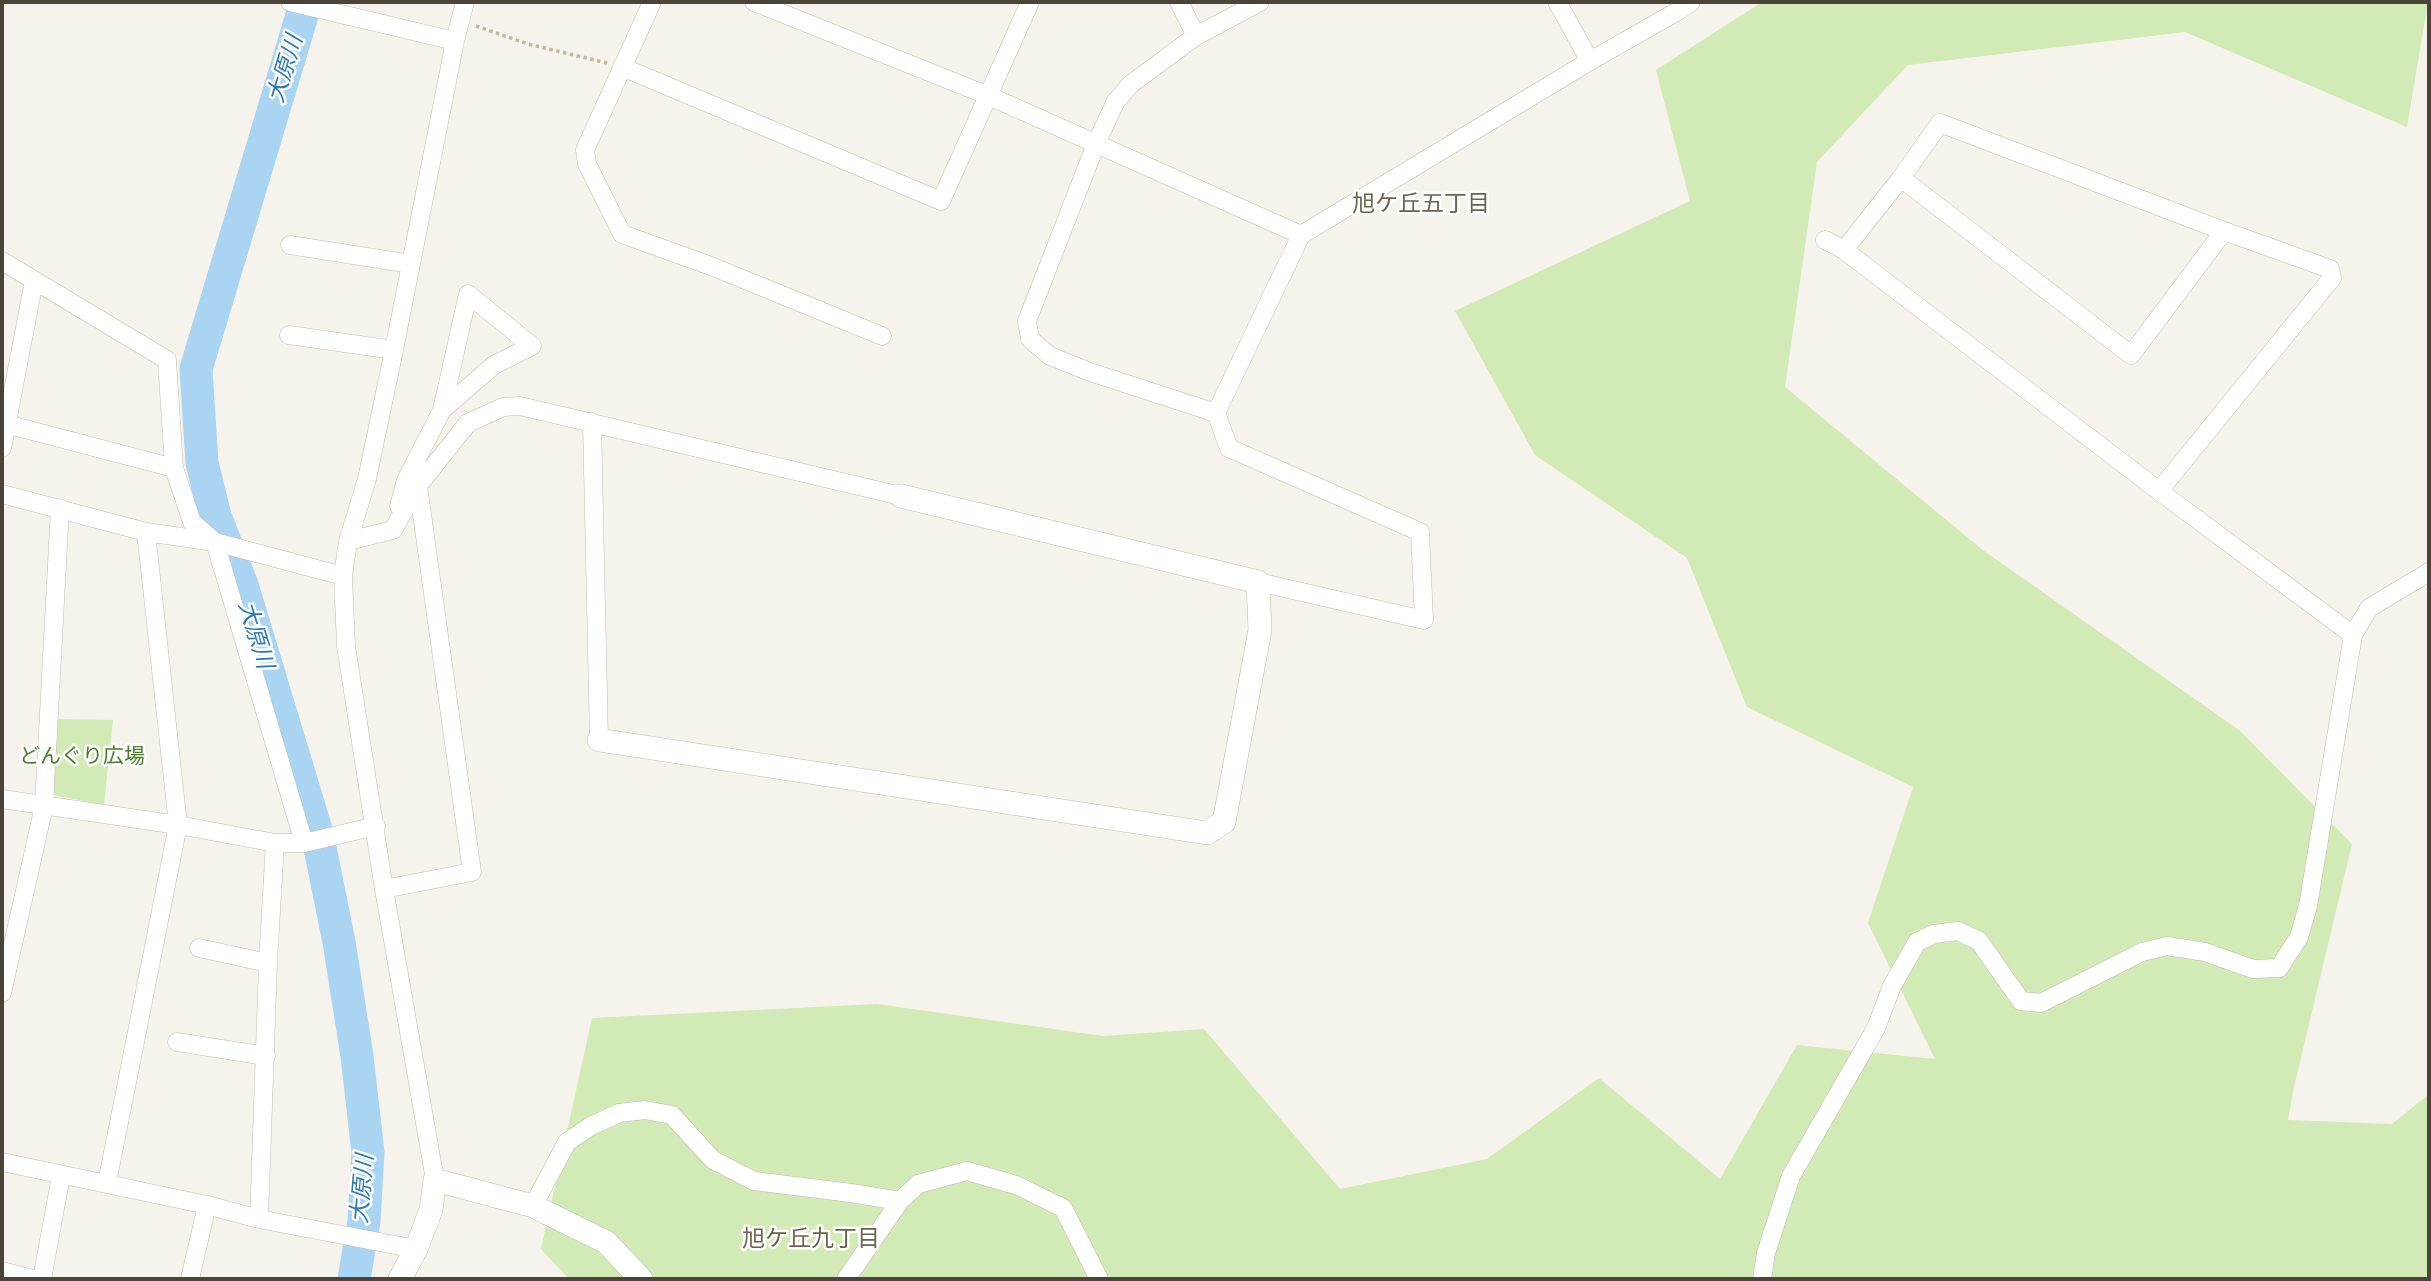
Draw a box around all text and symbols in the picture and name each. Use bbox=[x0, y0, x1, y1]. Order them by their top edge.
water label: 大原川 bbox=[263, 32, 309, 106]
district label: 旭ケ丘五丁目 bbox=[1352, 191, 1490, 219]
water label: 大原川 bbox=[232, 598, 278, 672]
park label: どんぐり広場 bbox=[19, 744, 145, 770]
water label: 大原川 bbox=[346, 1153, 380, 1225]
district label: 旭ケ丘九丁目 bbox=[742, 1226, 880, 1254]

